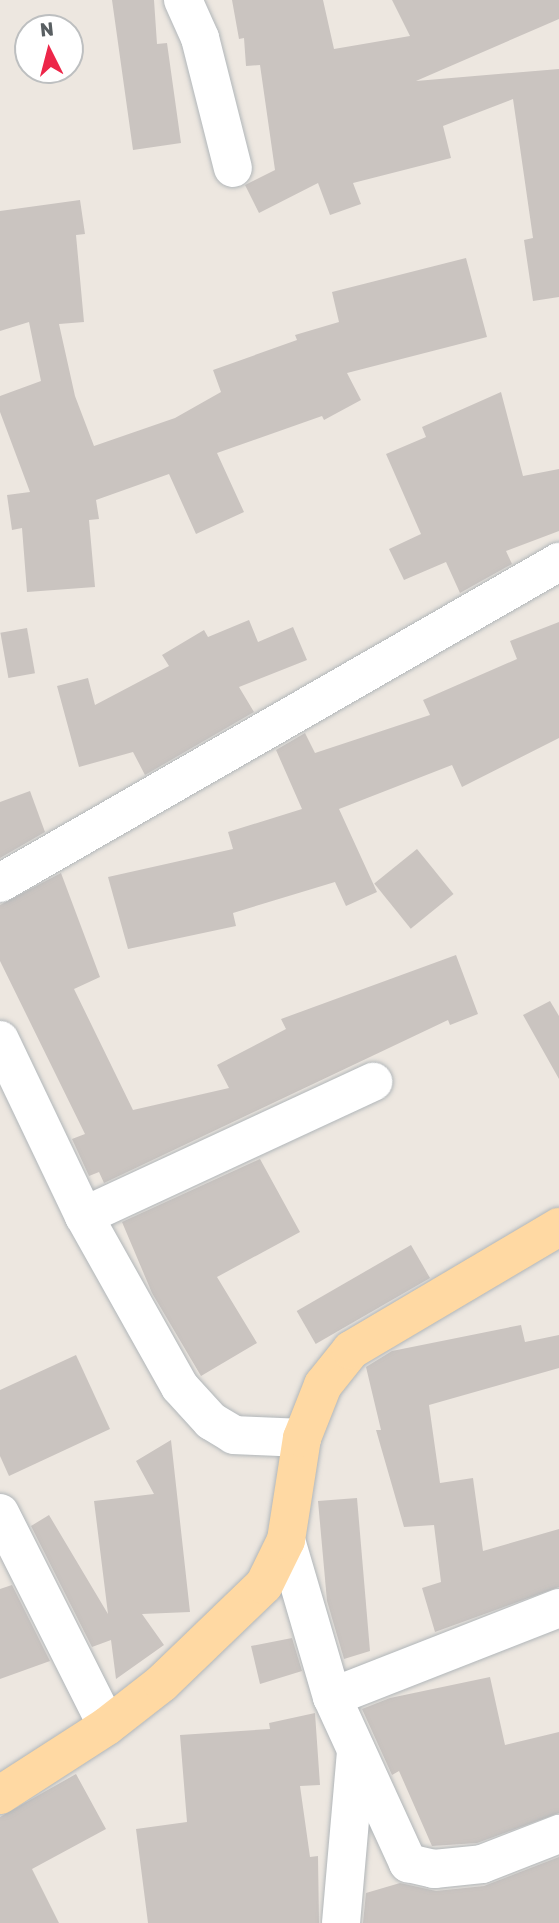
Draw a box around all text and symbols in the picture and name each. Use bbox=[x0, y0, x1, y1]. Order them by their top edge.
north arrow bbox=[14, 14, 84, 84]
text: N bbox=[39, 17, 55, 42]

